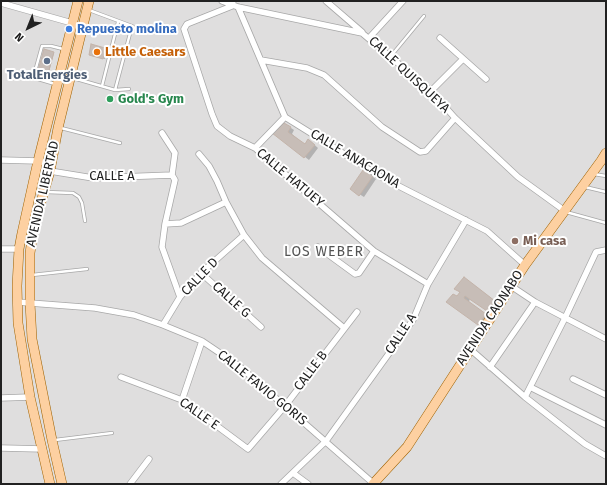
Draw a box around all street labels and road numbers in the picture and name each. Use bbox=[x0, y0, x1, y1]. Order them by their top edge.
street label: CALLE QUISQUEYA bbox=[365, 33, 453, 117]
street label: CALLE ANACAONA bbox=[307, 126, 403, 192]
street label: AVENIDA LIBERTAD bbox=[23, 140, 63, 248]
street label: CALLE HATUEY bbox=[253, 145, 327, 211]
street label: CALLE A bbox=[89, 168, 135, 184]
street label: CALLE D bbox=[178, 255, 222, 299]
street label: AVENIDA CAONABO bbox=[453, 268, 527, 368]
street label: CALLE G bbox=[209, 279, 253, 321]
street label: CALLE A bbox=[382, 311, 420, 357]
street label: CALLE FAVIO GORIS bbox=[214, 347, 310, 429]
street label: CALLE B bbox=[291, 348, 331, 394]
street label: CALLE E bbox=[176, 395, 222, 433]

